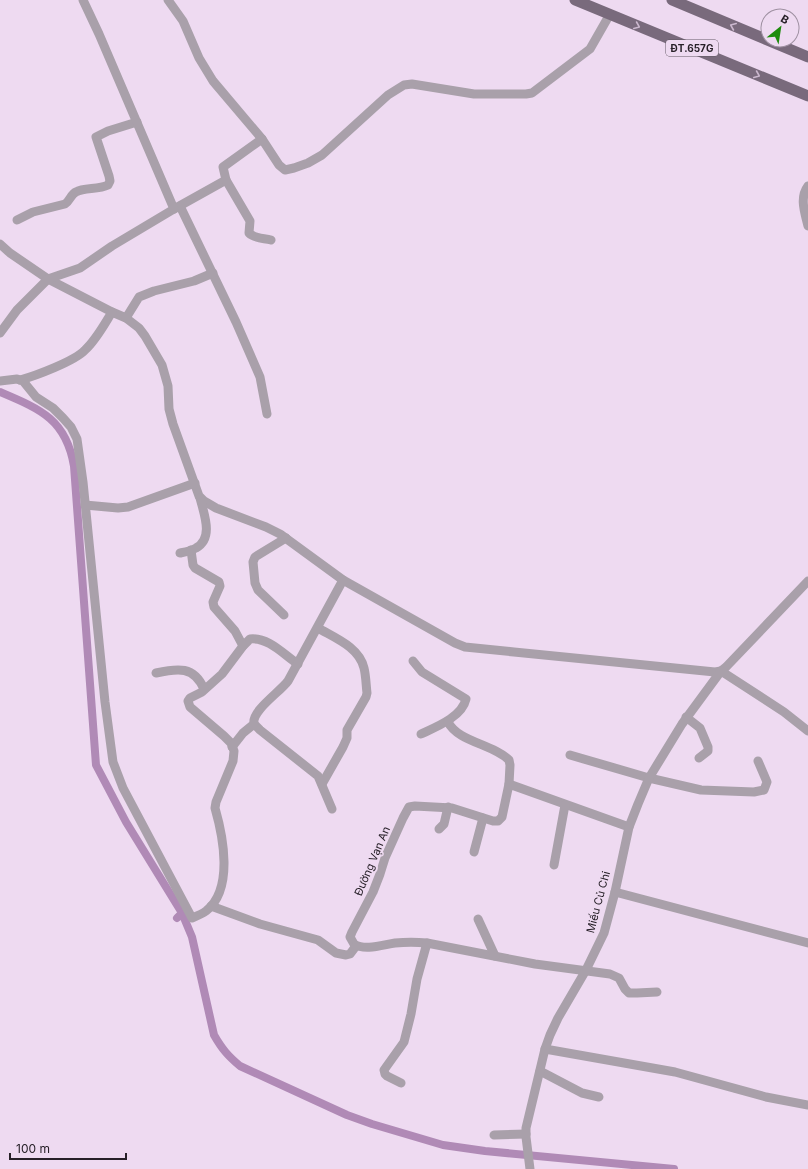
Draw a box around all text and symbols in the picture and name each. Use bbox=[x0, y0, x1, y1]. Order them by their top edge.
north arrow bbox=[760, 8, 800, 48]
text: B bbox=[778, 11, 792, 27]
one-way arrow bbox=[634, 21, 641, 29]
one-way arrow bbox=[730, 23, 738, 31]
road number: ĐT.657G bbox=[666, 40, 718, 56]
one-way arrow bbox=[754, 71, 761, 79]
street label: Đường Vạn An bbox=[351, 824, 393, 898]
street label: Miếu Củ Chi bbox=[583, 870, 613, 934]
scale bar bbox=[10, 1135, 126, 1161]
text: 100 m bbox=[16, 1141, 50, 1156]

